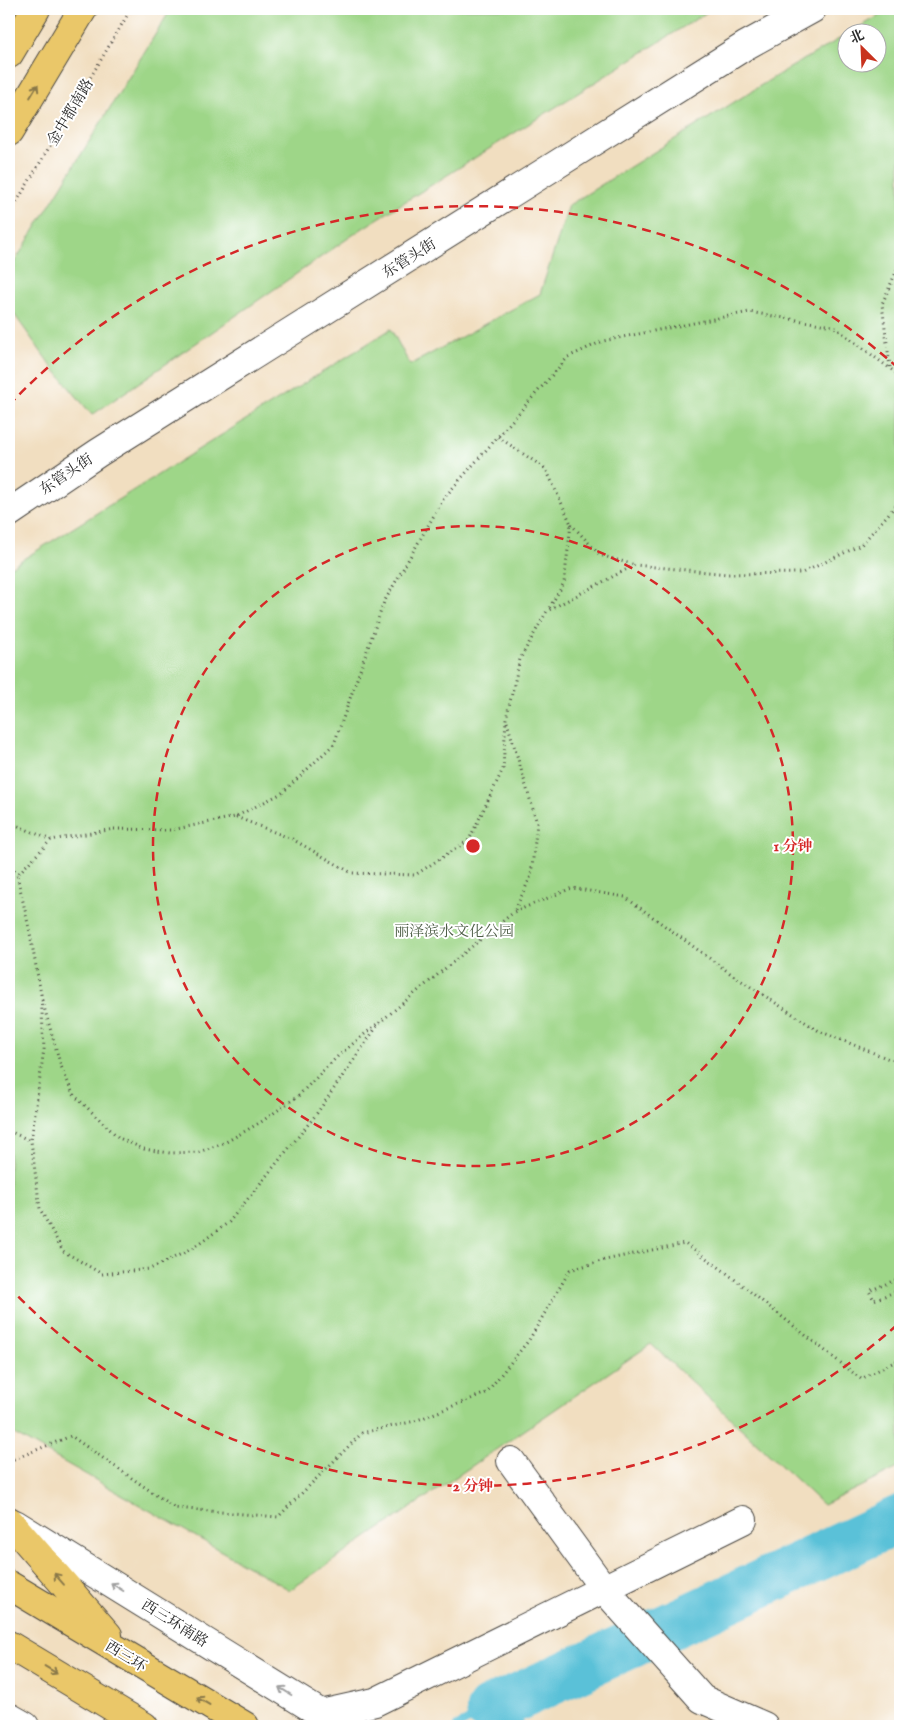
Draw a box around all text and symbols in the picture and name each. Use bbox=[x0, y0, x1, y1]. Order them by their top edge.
north arrow bbox=[836, 22, 886, 72]
text: 北 bbox=[847, 26, 867, 48]
street label: 金中都南路 bbox=[43, 75, 98, 149]
one-way arrow bbox=[29, 84, 39, 98]
street label: 东管头街 bbox=[379, 234, 440, 282]
street label: 东管头街 bbox=[36, 450, 96, 499]
centre of rings bbox=[464, 837, 482, 855]
text: 1 分钟 bbox=[774, 837, 812, 856]
park label: 丽泽滨水文化公园 bbox=[394, 922, 514, 941]
text: 2 分钟 bbox=[453, 1477, 493, 1496]
one-way arrow bbox=[53, 1572, 65, 1585]
one-way arrow bbox=[110, 1582, 124, 1592]
street label: 西三环南路 bbox=[138, 1595, 212, 1651]
street label: 西三环 bbox=[102, 1637, 150, 1676]
one-way arrow bbox=[43, 1665, 57, 1675]
one-way arrow bbox=[278, 1686, 292, 1696]
one-way arrow bbox=[196, 1696, 210, 1706]

